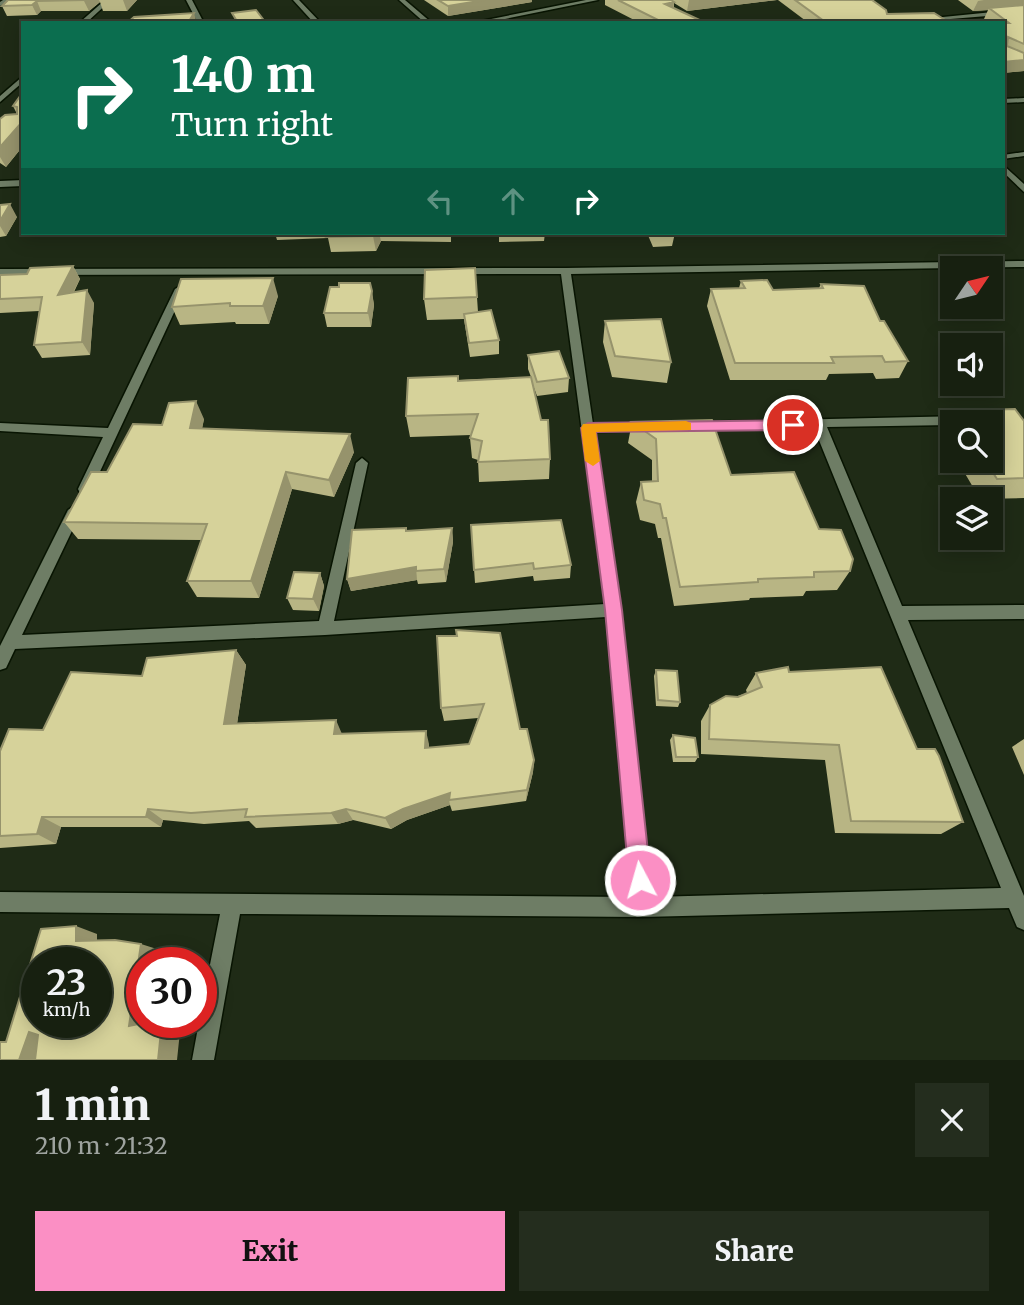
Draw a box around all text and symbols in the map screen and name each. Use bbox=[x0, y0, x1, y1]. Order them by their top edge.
text: 140 m bbox=[171, 44, 315, 105]
icon: right bbox=[56, 49, 147, 140]
text: Turn right bbox=[171, 105, 333, 145]
icon: left bbox=[421, 182, 459, 220]
icon: ahead bbox=[494, 182, 532, 220]
icon: right bbox=[567, 182, 605, 220]
north arrow bbox=[940, 256, 1003, 318]
map controls bbox=[940, 256, 1003, 550]
button: sound bbox=[940, 333, 1003, 396]
pin bbox=[763, 395, 823, 455]
icon: arrive bbox=[774, 406, 812, 444]
button: search bbox=[940, 410, 1003, 473]
button: layers bbox=[940, 487, 1003, 550]
position arrow bbox=[603, 843, 677, 917]
speed limit sign: 30 bbox=[126, 947, 217, 1038]
text: 23 bbox=[47, 961, 86, 1005]
text: km/h bbox=[43, 998, 90, 1021]
text: 1 min bbox=[35, 1079, 150, 1131]
button: close bbox=[915, 1083, 989, 1157]
text: 210 m · 21:32 bbox=[35, 1131, 168, 1160]
button: Exit bbox=[35, 1211, 505, 1291]
button: Share bbox=[519, 1211, 989, 1291]

